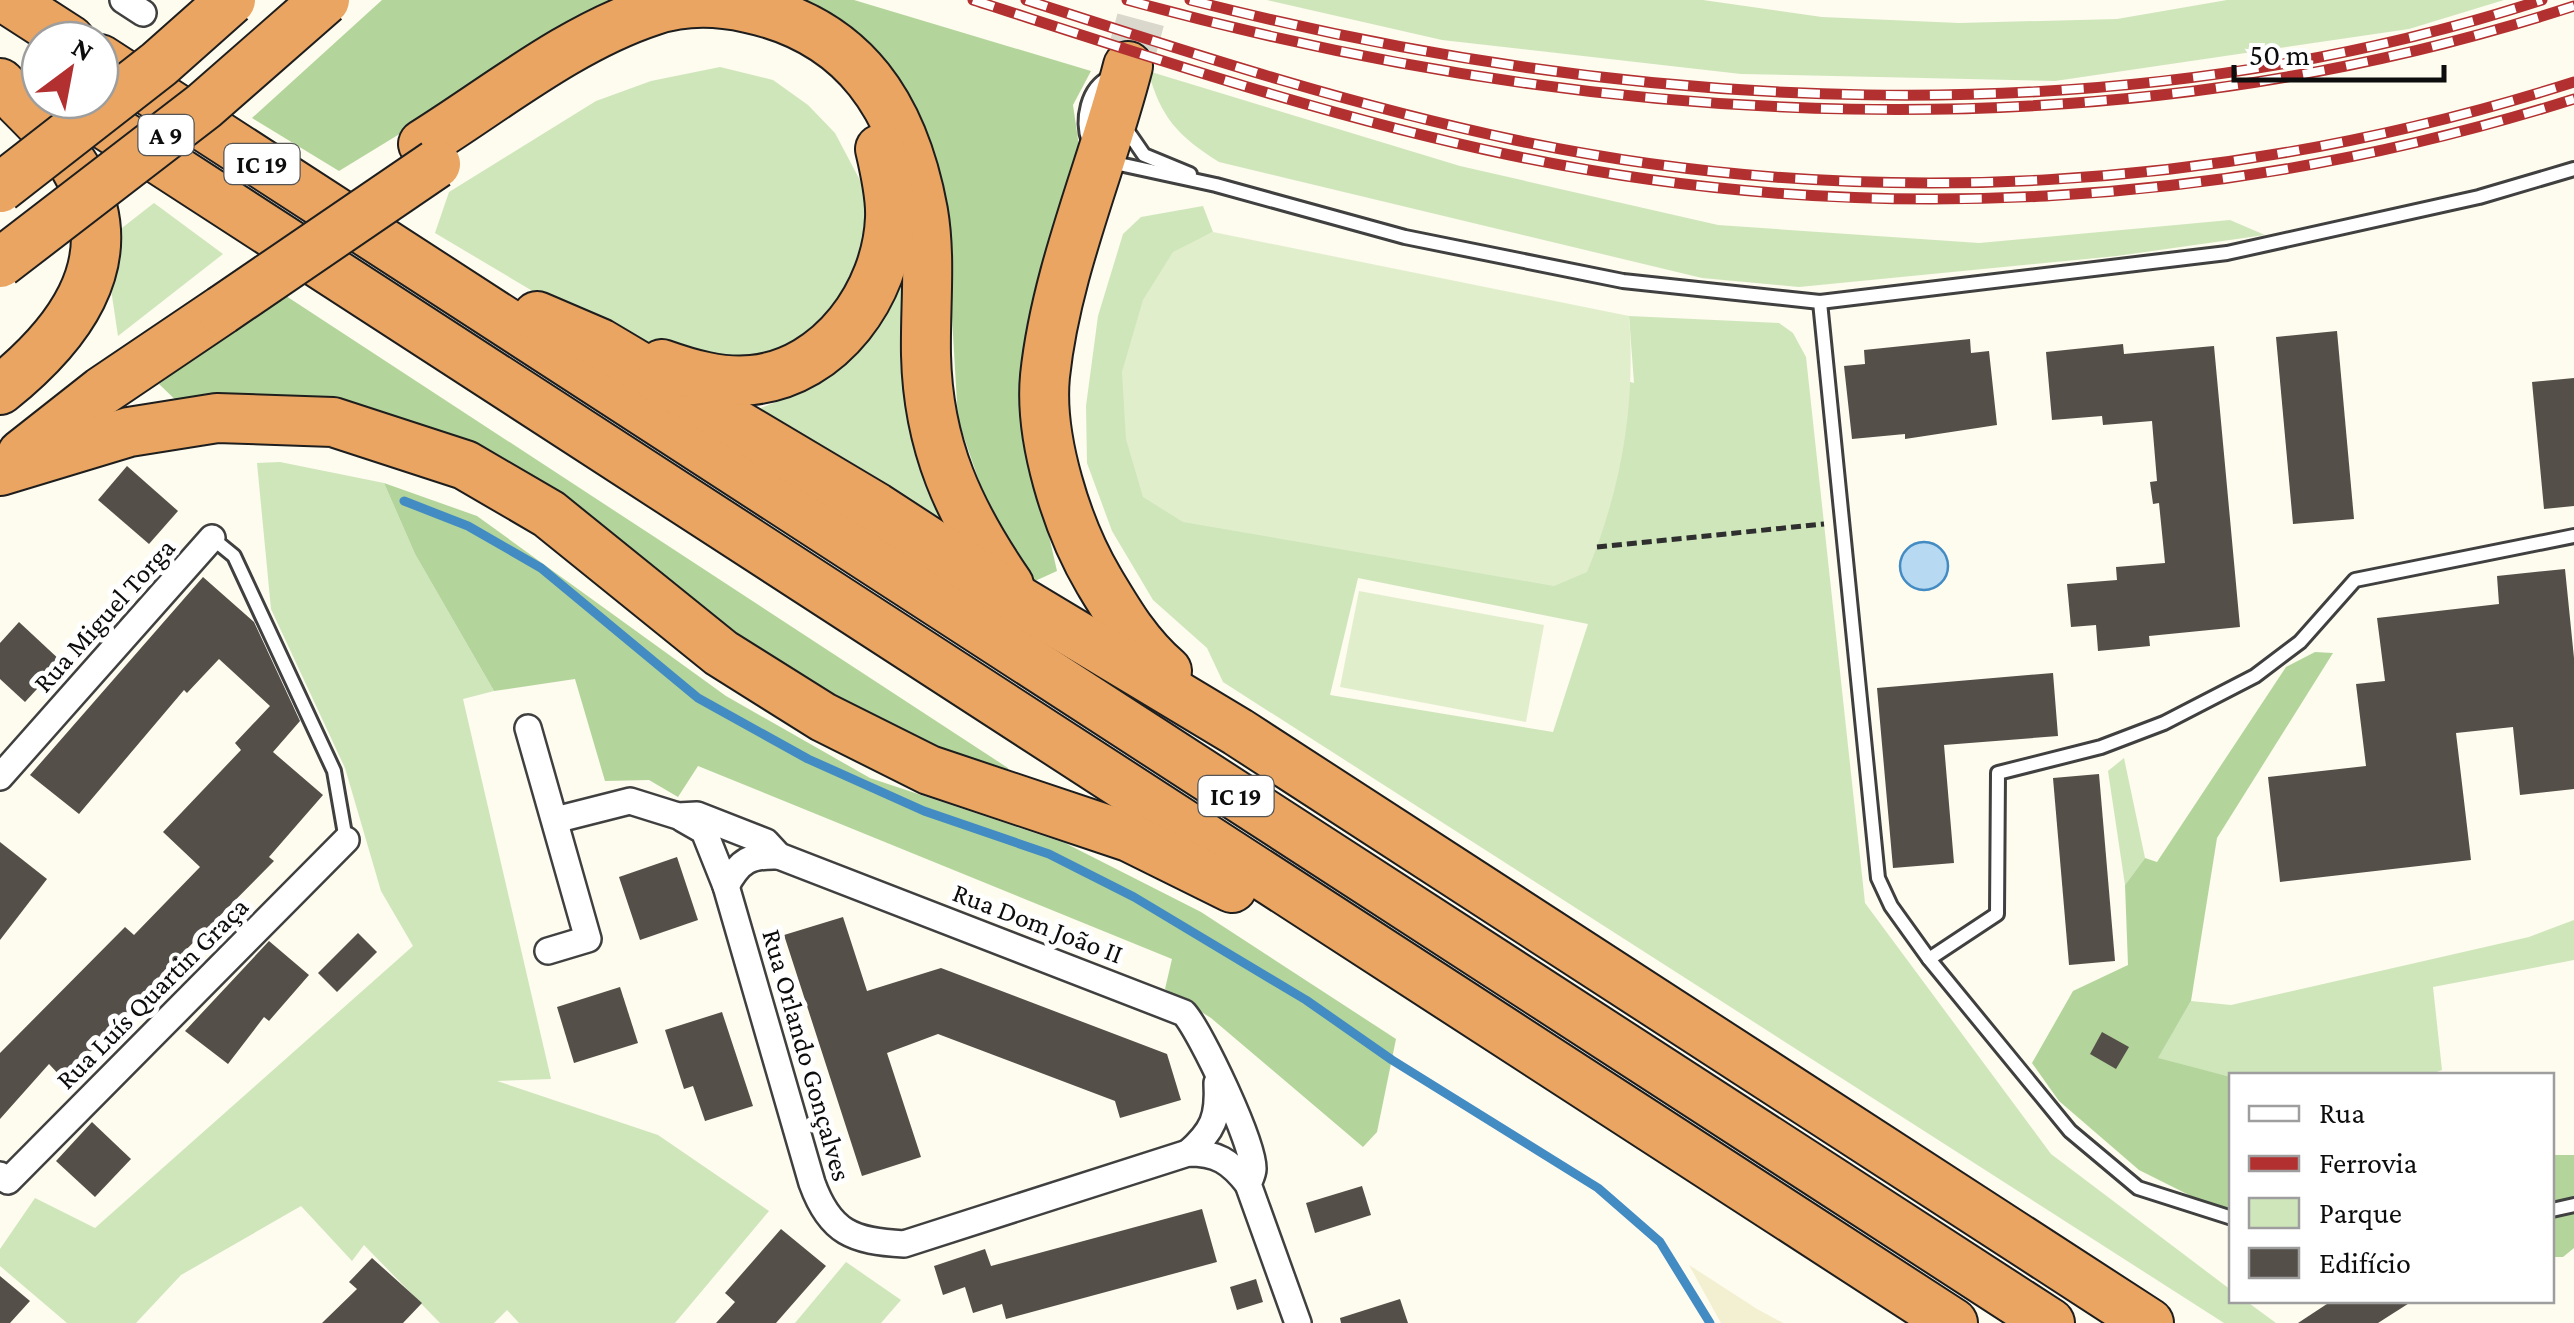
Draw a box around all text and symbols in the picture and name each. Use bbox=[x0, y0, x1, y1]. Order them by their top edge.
north arrow bbox=[20, 20, 120, 120]
scale bar bbox=[2234, 20, 2444, 82]
text: N bbox=[67, 31, 99, 67]
text: 50 m bbox=[2249, 38, 2310, 71]
road number: A 9 bbox=[138, 115, 194, 155]
road number: IC 19 bbox=[224, 144, 300, 184]
street label: Rua Miguel Torga bbox=[27, 532, 181, 698]
road number: IC 19 bbox=[1198, 776, 1274, 816]
street label: Rua Dom João II bbox=[949, 876, 1127, 970]
street label: Rua Luís Quartin Graça bbox=[50, 891, 254, 1095]
street label: Rua Orlando Gonçalves bbox=[756, 926, 858, 1184]
legend bbox=[2229, 1073, 2554, 1303]
text: Rua bbox=[2319, 1096, 2365, 1129]
text: Ferrovia bbox=[2319, 1146, 2418, 1179]
text: Parque bbox=[2319, 1196, 2402, 1230]
text: Edifício bbox=[2319, 1246, 2411, 1279]

